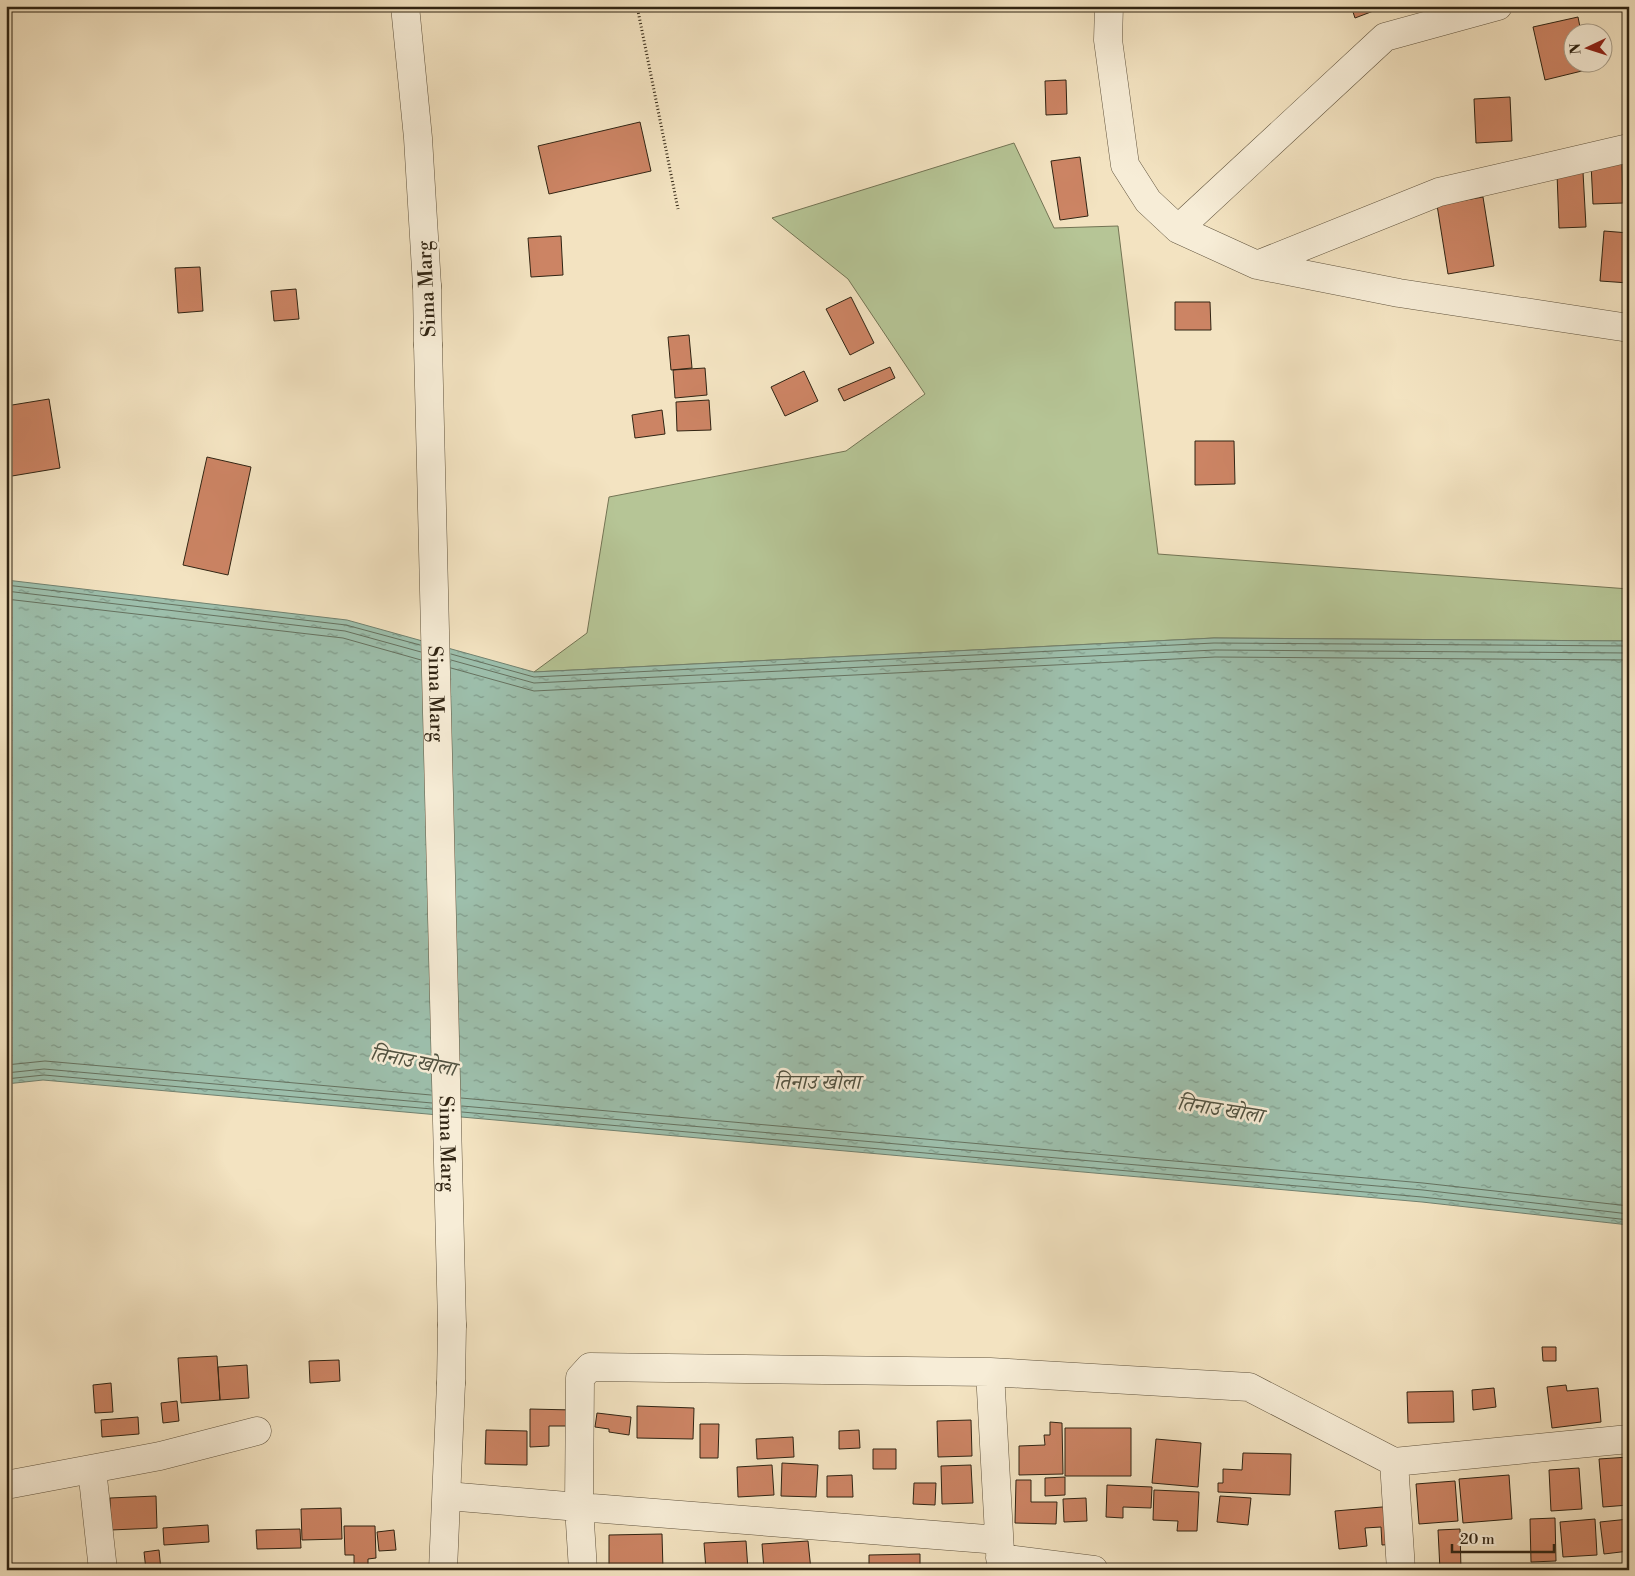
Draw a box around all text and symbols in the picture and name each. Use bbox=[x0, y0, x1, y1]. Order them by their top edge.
north arrow bbox=[1562, 22, 1612, 72]
text: N bbox=[1567, 43, 1585, 55]
street label: Sima Marg bbox=[412, 239, 443, 338]
street label: Sima Marg bbox=[421, 645, 449, 743]
water label: तिनाउ खोला bbox=[368, 1041, 462, 1084]
water label: तिनाउ खोला bbox=[774, 1070, 864, 1096]
water label: तिनाउ खोला bbox=[1175, 1090, 1268, 1130]
street label: Sima Marg bbox=[432, 1095, 460, 1193]
scale bar bbox=[1452, 1521, 1555, 1553]
text: 20 m bbox=[1460, 1530, 1495, 1549]

